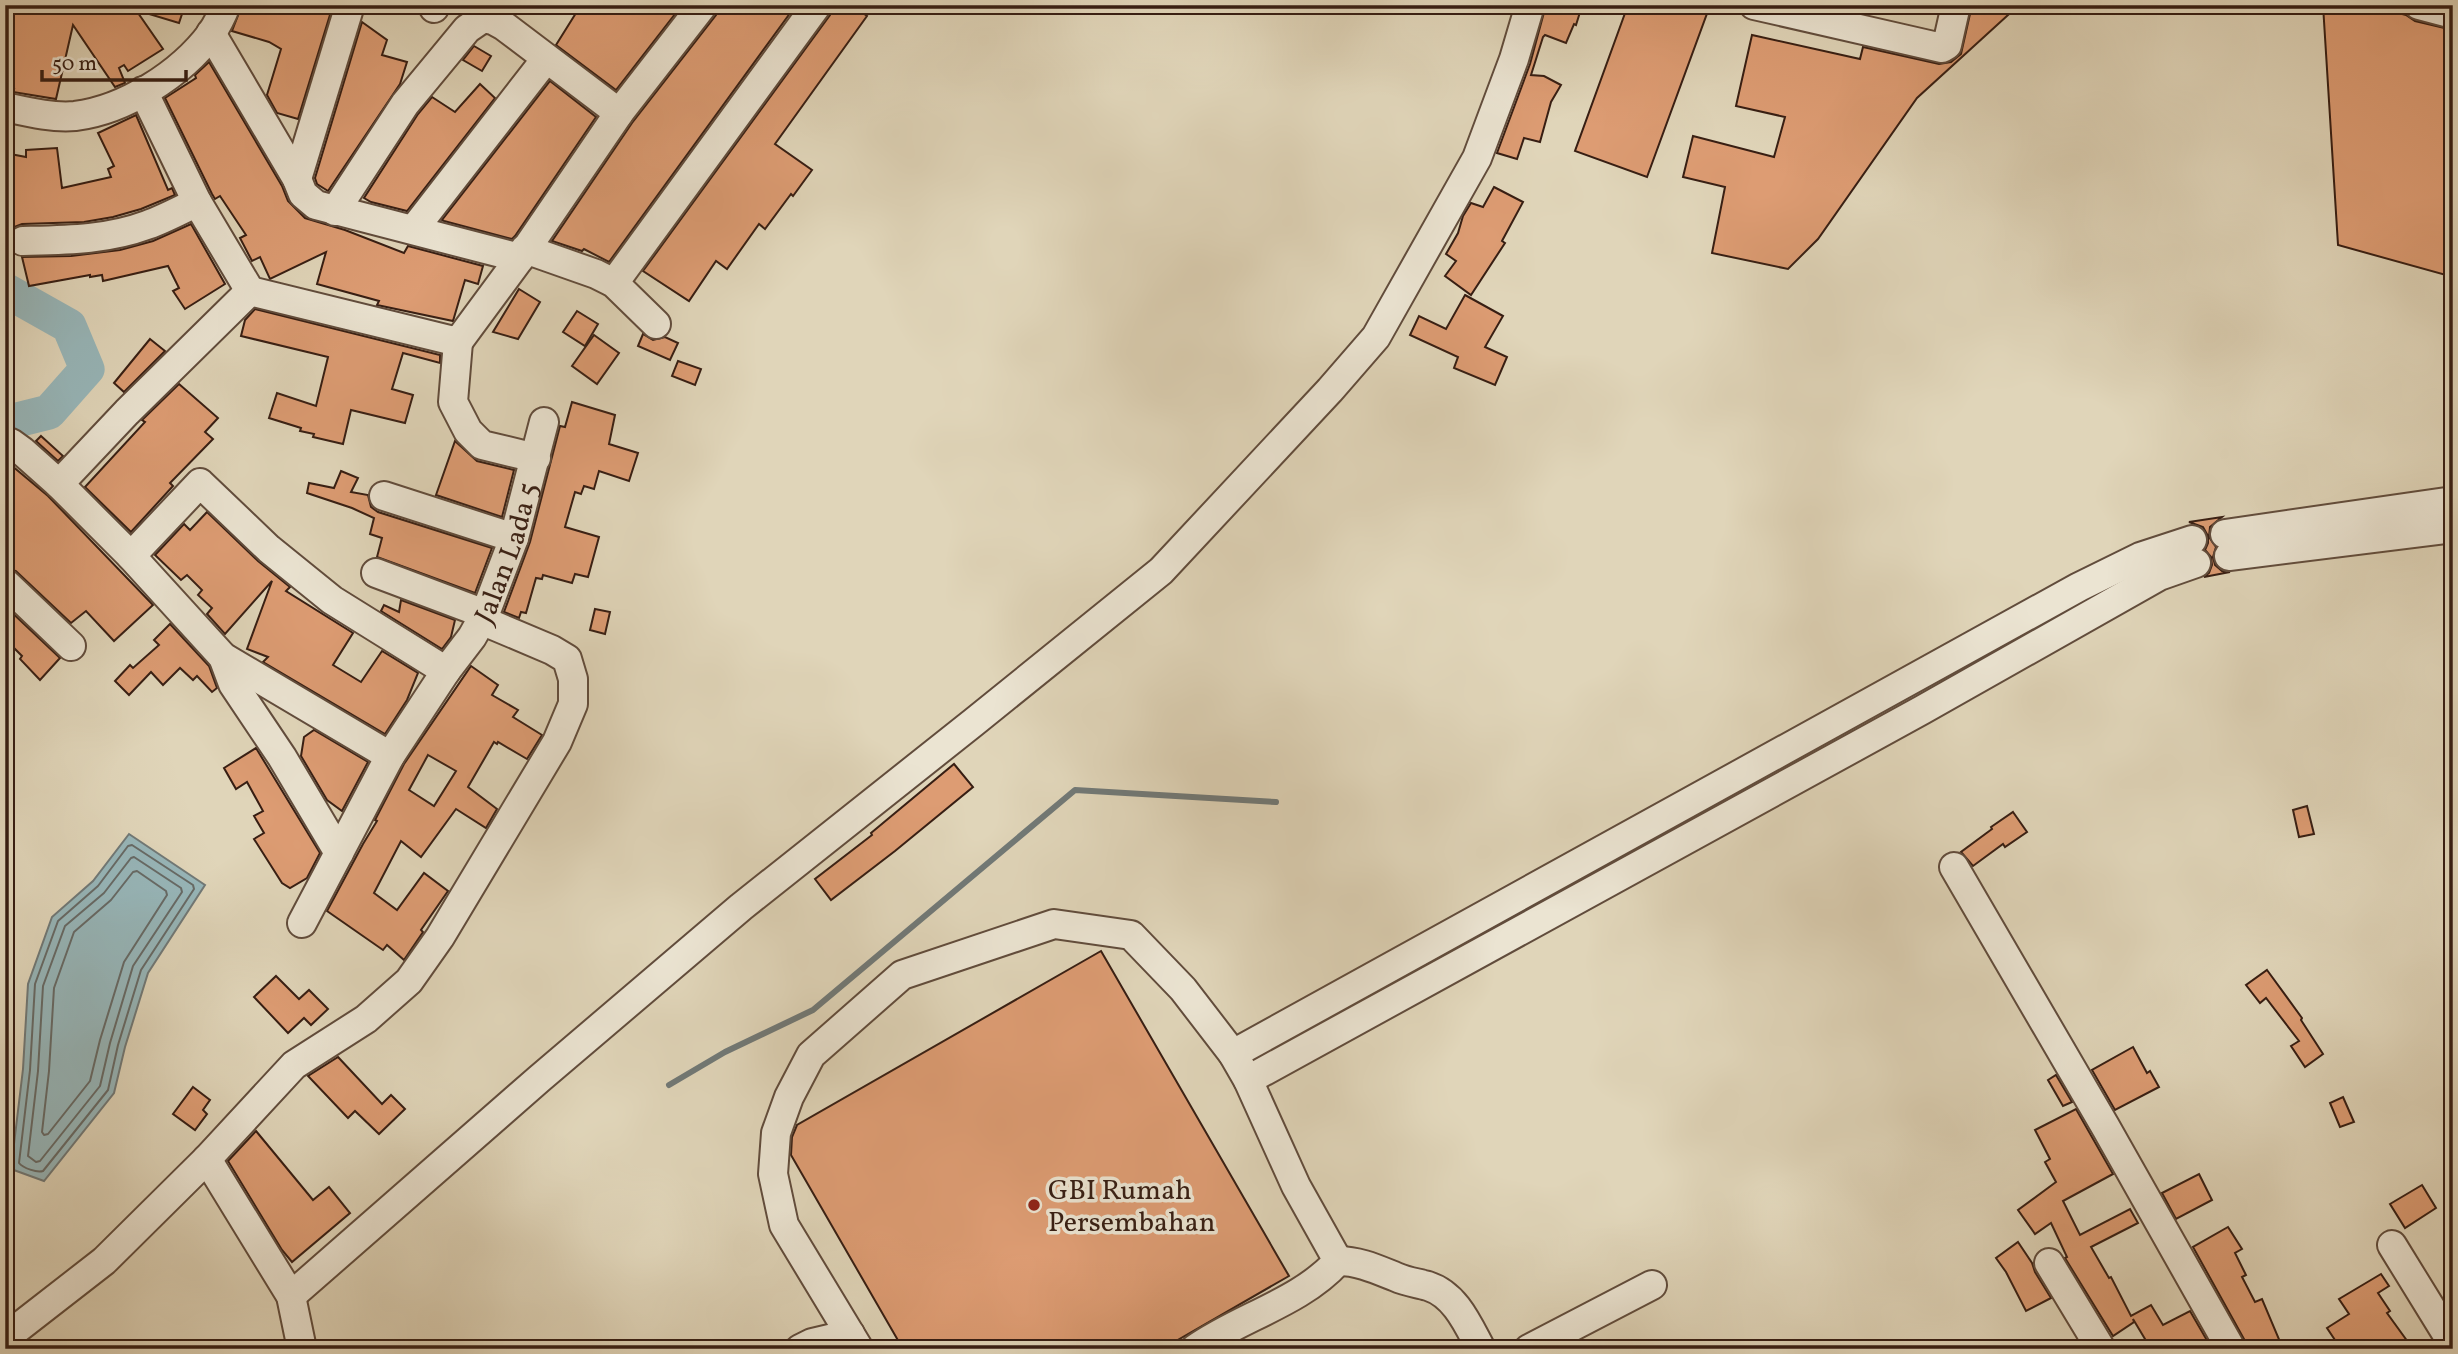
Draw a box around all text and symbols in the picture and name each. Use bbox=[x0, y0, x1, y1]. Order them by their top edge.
scale bar bbox=[42, 38, 186, 82]
text: 50 m bbox=[52, 50, 97, 79]
street label: Jalan Lada 5 bbox=[466, 479, 550, 632]
place label: GBI Rumah Persembahan bbox=[1048, 1172, 1215, 1243]
marker: GBI Rumah Persembahan bbox=[1026, 1197, 1042, 1213]

